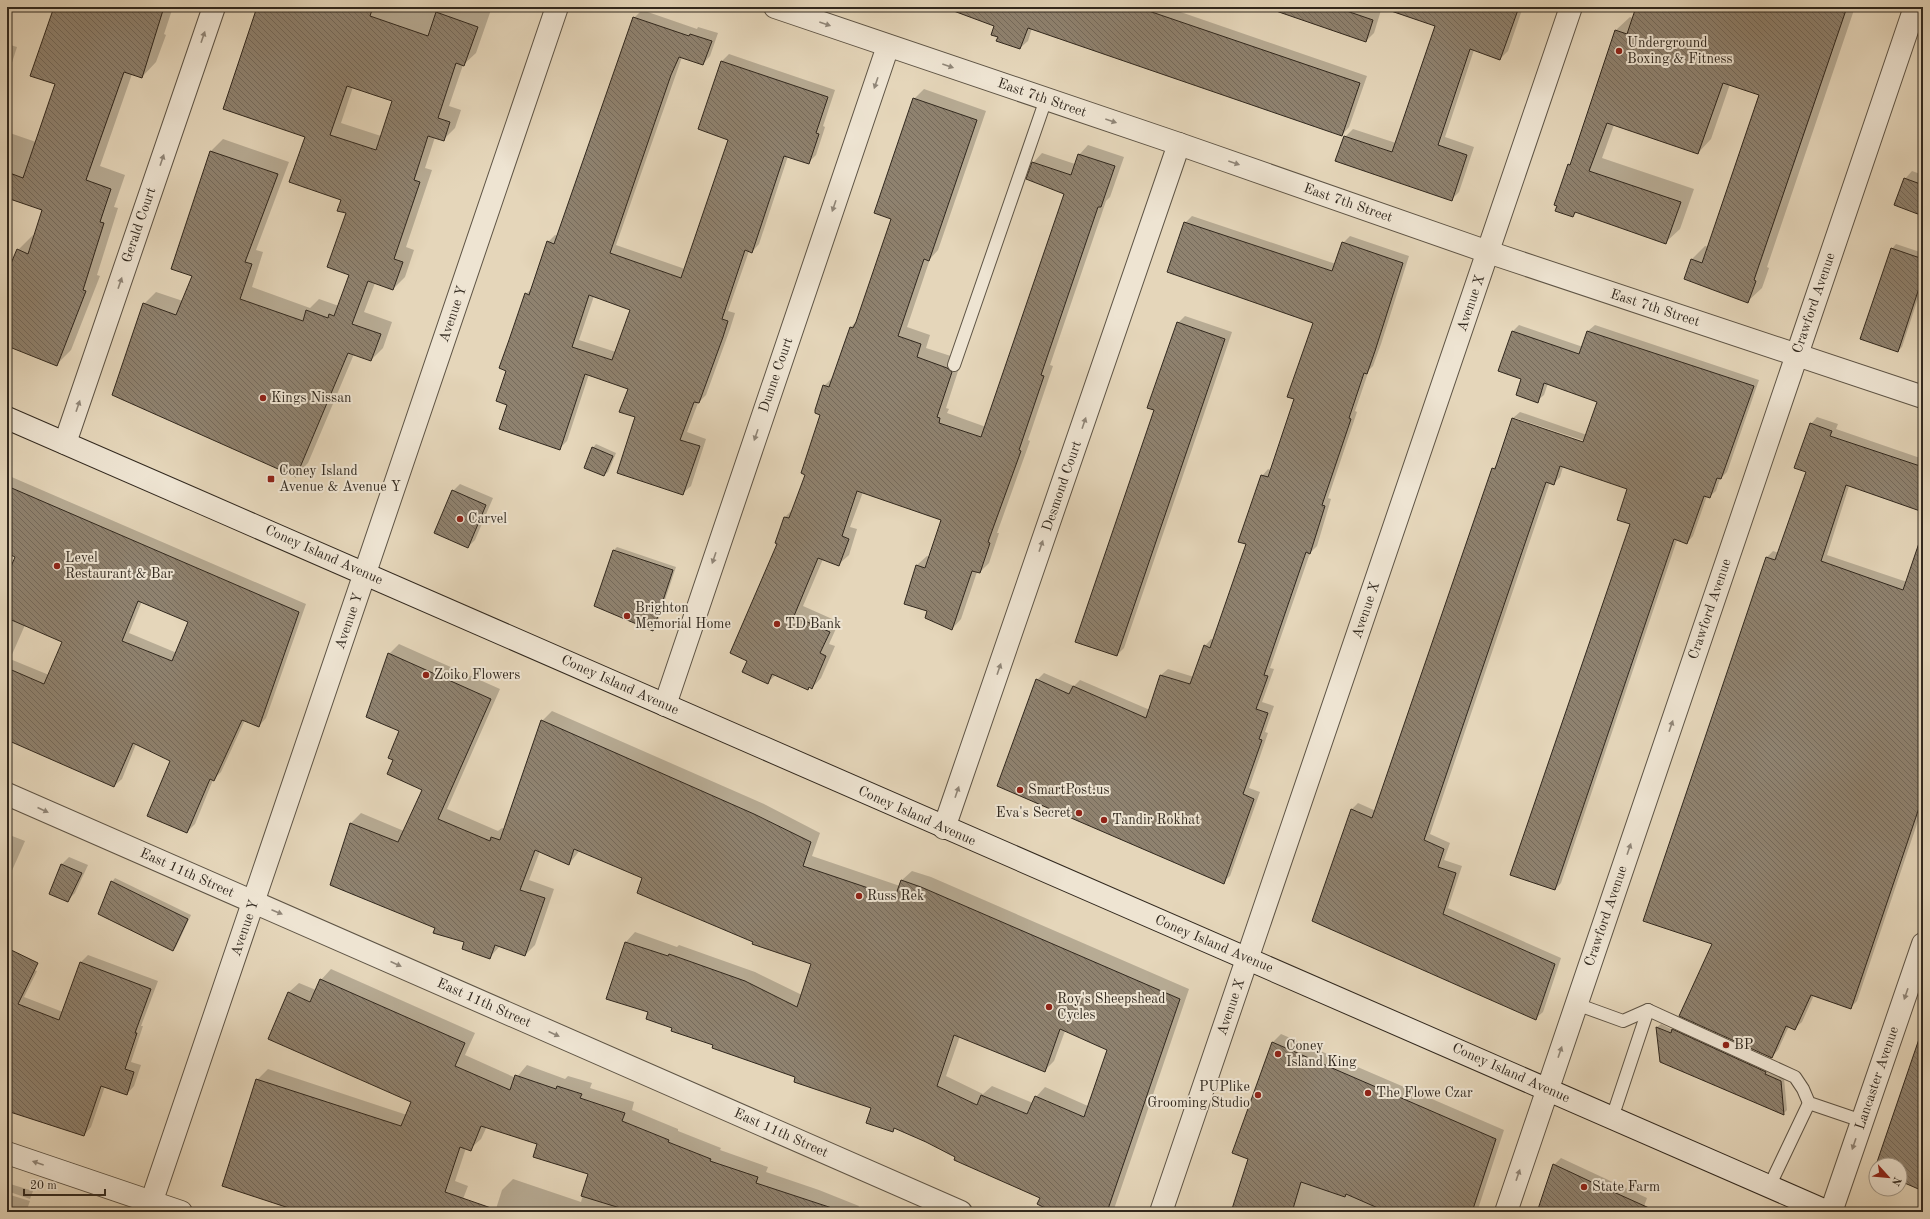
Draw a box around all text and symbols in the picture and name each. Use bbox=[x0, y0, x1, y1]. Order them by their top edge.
one-way arrow bbox=[819, 21, 831, 27]
one-way arrow bbox=[201, 30, 207, 42]
place label: Underground Boxing & Fitness bbox=[1627, 36, 1733, 66]
marker: Underground Boxing & Fitness bbox=[1614, 46, 1624, 56]
one-way arrow bbox=[942, 63, 954, 69]
street label: East 7th Street bbox=[996, 76, 1088, 120]
one-way arrow bbox=[873, 77, 879, 89]
one-way arrow bbox=[1105, 118, 1117, 124]
one-way arrow bbox=[159, 154, 165, 166]
one-way arrow bbox=[1228, 161, 1240, 167]
street label: East 7th Street bbox=[1302, 181, 1394, 225]
street label: Gerald Court bbox=[120, 185, 158, 264]
one-way arrow bbox=[831, 200, 837, 212]
street label: Crawford Avenue bbox=[1790, 251, 1838, 355]
street label: Avenue X bbox=[1455, 272, 1487, 333]
one-way arrow bbox=[117, 277, 123, 289]
street label: Avenue Y bbox=[437, 284, 469, 344]
street label: East 7th Street bbox=[1609, 287, 1702, 329]
street label: Dunne Court bbox=[757, 336, 795, 414]
place label: Kings Nissan bbox=[271, 391, 352, 405]
marker: Kings Nissan bbox=[258, 393, 268, 403]
one-way arrow bbox=[75, 400, 81, 412]
one-way arrow bbox=[1081, 416, 1087, 428]
one-way arrow bbox=[753, 429, 759, 441]
street label: Desmond Court bbox=[1040, 439, 1084, 533]
place label: Coney Island Avenue & Avenue Y bbox=[279, 464, 401, 494]
marker: Coney Island Avenue & Avenue Y bbox=[266, 474, 276, 484]
place label: Carvel bbox=[468, 512, 507, 526]
marker: Carvel bbox=[455, 514, 465, 524]
street label: Coney Island Avenue bbox=[263, 523, 385, 587]
one-way arrow bbox=[1039, 539, 1045, 551]
place label: Level Restaurant & Bar bbox=[65, 551, 173, 581]
one-way arrow bbox=[711, 552, 717, 564]
street label: Crawford Avenue bbox=[1686, 557, 1734, 661]
marker: Level Restaurant & Bar bbox=[52, 561, 62, 571]
street label: Avenue X bbox=[1350, 579, 1382, 640]
street label: Avenue Y bbox=[333, 591, 365, 651]
place label: Brighton Memorial Home bbox=[635, 601, 731, 631]
marker: Brighton Memorial Home bbox=[622, 611, 632, 621]
place label: TD Bank bbox=[785, 617, 841, 631]
marker: TD Bank bbox=[772, 619, 782, 629]
street label: Coney Island Avenue bbox=[559, 653, 681, 717]
one-way arrow bbox=[997, 662, 1003, 674]
place label: Zoiko Flowers bbox=[434, 668, 520, 682]
marker: Zoiko Flowers bbox=[421, 670, 431, 680]
one-way arrow bbox=[1668, 720, 1674, 732]
place label: SmartPost.us bbox=[1028, 783, 1110, 797]
street label: Coney Island Avenue bbox=[856, 784, 978, 848]
one-way arrow bbox=[954, 785, 960, 797]
marker: SmartPost.us bbox=[1015, 785, 1025, 795]
place label: Eva's Secret bbox=[996, 806, 1071, 820]
one-way arrow bbox=[37, 807, 48, 813]
marker: Eva's Secret bbox=[1074, 808, 1084, 818]
place label: Tandir Rokhat bbox=[1112, 813, 1200, 827]
marker: Tandir Rokhat bbox=[1099, 815, 1109, 825]
one-way arrow bbox=[1626, 843, 1632, 855]
street label: East 11th Street bbox=[138, 846, 236, 900]
street label: Crawford Avenue bbox=[1582, 864, 1630, 968]
place label: Russ Rek bbox=[867, 889, 924, 903]
marker: Russ Rek bbox=[854, 891, 864, 901]
street label: Avenue Y bbox=[229, 898, 261, 958]
one-way arrow bbox=[272, 910, 284, 916]
street label: Coney Island Avenue bbox=[1153, 913, 1275, 975]
one-way arrow bbox=[391, 962, 403, 968]
street label: East 11th Street bbox=[435, 976, 533, 1030]
street label: Avenue X bbox=[1215, 976, 1247, 1037]
one-way arrow bbox=[1902, 989, 1908, 1001]
place label: Roy's Sheepshead Cycles bbox=[1057, 992, 1166, 1022]
marker: Roy's Sheepshead Cycles bbox=[1044, 1002, 1054, 1012]
street label: Lancaster Avenue bbox=[1853, 1024, 1901, 1132]
one-way arrow bbox=[548, 1030, 560, 1037]
place label: BP bbox=[1734, 1038, 1753, 1052]
place label: Coney Island King bbox=[1286, 1039, 1357, 1069]
marker: BP bbox=[1721, 1040, 1731, 1050]
street label: Coney Island Avenue bbox=[1450, 1041, 1572, 1105]
one-way arrow bbox=[1557, 1046, 1563, 1058]
marker: Coney Island King bbox=[1273, 1049, 1283, 1059]
place label: PUPlike Grooming Studio bbox=[1147, 1080, 1250, 1110]
place label: The Flowe Czar bbox=[1376, 1086, 1473, 1100]
marker: The Flowe Czar bbox=[1363, 1088, 1373, 1098]
marker: PUPlike Grooming Studio bbox=[1253, 1090, 1263, 1100]
street label: East 11th Street bbox=[732, 1106, 830, 1160]
one-way arrow bbox=[1851, 1138, 1857, 1150]
north arrow bbox=[1868, 1157, 1908, 1197]
one-way arrow bbox=[32, 1160, 44, 1166]
one-way arrow bbox=[1515, 1169, 1521, 1181]
scale bar bbox=[24, 1171, 105, 1197]
text: N bbox=[1888, 1175, 1902, 1188]
text: 20 m bbox=[30, 1180, 57, 1192]
place label: State Farm bbox=[1592, 1180, 1660, 1194]
marker: State Farm bbox=[1579, 1182, 1589, 1192]

